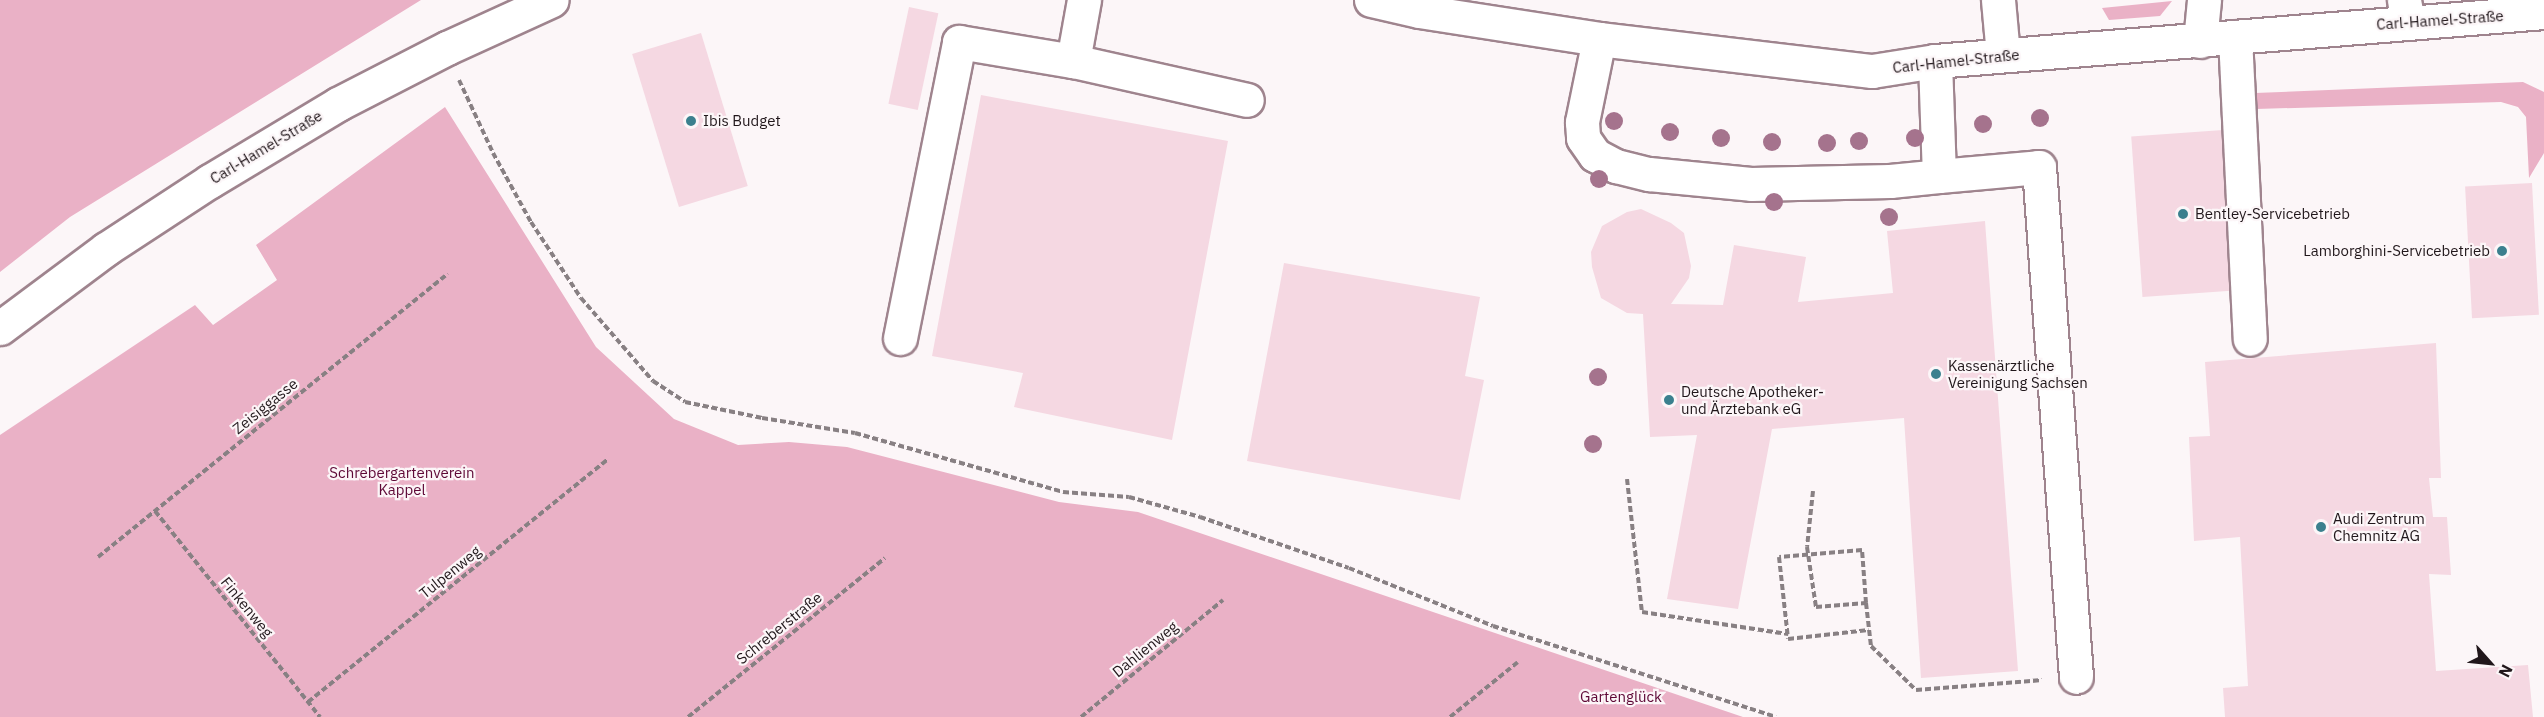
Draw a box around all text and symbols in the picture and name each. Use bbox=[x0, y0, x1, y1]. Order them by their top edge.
street label: Carl-Hamel-Straße bbox=[2376, 7, 2504, 33]
street label: Carl-Hamel-Straße bbox=[1892, 45, 2020, 77]
street label: Carl-Hamel-Straße bbox=[207, 106, 325, 188]
place label: Ibis Budget bbox=[703, 112, 781, 130]
marker: Ibis Budget bbox=[684, 114, 698, 128]
place label: Bentley-Servicebetrieb bbox=[2195, 205, 2350, 223]
marker: Bentley-Servicebetrieb bbox=[2176, 207, 2190, 221]
place label: Lamborghini-Servicebetrieb bbox=[2303, 242, 2490, 260]
marker: Lamborghini-Servicebetrieb bbox=[2495, 244, 2509, 258]
place label: Kassenärztliche Vereinigung Sachsen bbox=[1948, 356, 2088, 391]
marker: Kassenärztliche Vereinigung Sachsen bbox=[1929, 367, 1943, 381]
street label: Zeisiggasse bbox=[229, 374, 301, 438]
place label: Deutsche Apotheker- und Ärztebank eG bbox=[1681, 382, 1824, 417]
marker: Deutsche Apotheker- und Ärztebank eG bbox=[1662, 393, 1676, 407]
park label: Schrebergartenverein Kappel bbox=[329, 463, 475, 498]
place label: Audi Zentrum Chemnitz AG bbox=[2333, 509, 2425, 544]
marker: Audi Zentrum Chemnitz AG bbox=[2314, 520, 2328, 534]
street label: Tulpenweg bbox=[416, 542, 484, 602]
street label: Finkenweg bbox=[217, 573, 277, 641]
street label: Schreberstraße bbox=[733, 588, 825, 668]
street label: Dahlienweg bbox=[1109, 617, 1181, 681]
north arrow bbox=[2460, 633, 2520, 693]
text: N bbox=[2494, 661, 2518, 681]
park label: Gartenglück bbox=[1580, 688, 1662, 706]

